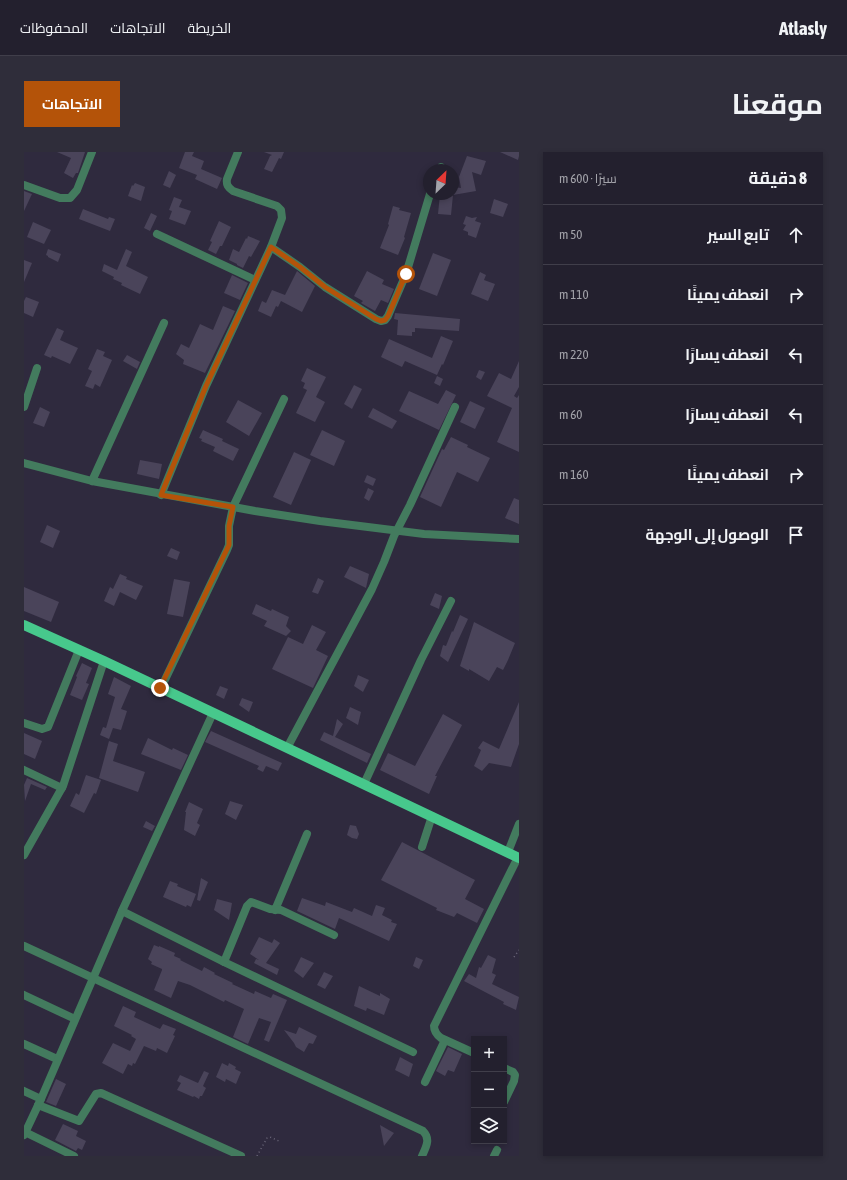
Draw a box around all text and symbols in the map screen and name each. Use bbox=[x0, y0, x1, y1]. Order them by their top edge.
text: Atlasly bbox=[779, 17, 827, 39]
text: المحفوظات bbox=[20, 20, 88, 36]
text: الاتجاهات bbox=[110, 20, 166, 36]
text: الخريطة bbox=[188, 20, 231, 36]
button: الاتجاهات bbox=[24, 81, 120, 127]
text: موقعنا bbox=[732, 88, 823, 120]
north arrow bbox=[423, 164, 459, 200]
text: 8 دقيقة bbox=[749, 168, 807, 188]
text: سيرًا · 600 m bbox=[559, 171, 617, 186]
icon: ahead bbox=[785, 224, 807, 246]
text: تابع السير bbox=[707, 226, 769, 243]
text: 50 m bbox=[559, 227, 582, 242]
route start bbox=[397, 265, 415, 283]
icon: right bbox=[785, 284, 807, 306]
text: انعطف يمينًا bbox=[687, 286, 769, 303]
text: 110 m bbox=[559, 287, 589, 302]
icon: left bbox=[785, 344, 807, 366]
text: انعطف يسارًا bbox=[685, 346, 769, 363]
text: 220 m bbox=[559, 347, 589, 362]
icon: left bbox=[785, 404, 807, 426]
text: انعطف يسارًا bbox=[685, 406, 769, 423]
text: 60 m bbox=[559, 407, 582, 422]
icon: right bbox=[785, 464, 807, 486]
text: انعطف يمينًا bbox=[687, 466, 769, 483]
text: 160 m bbox=[559, 467, 589, 482]
icon: arrive bbox=[785, 524, 807, 546]
text: الوصول إلى الوجهة bbox=[645, 526, 769, 543]
route end bbox=[151, 679, 169, 697]
map controls bbox=[471, 1036, 507, 1144]
button: + bbox=[471, 1036, 507, 1072]
button: − bbox=[471, 1072, 507, 1108]
button: layers bbox=[471, 1108, 507, 1144]

